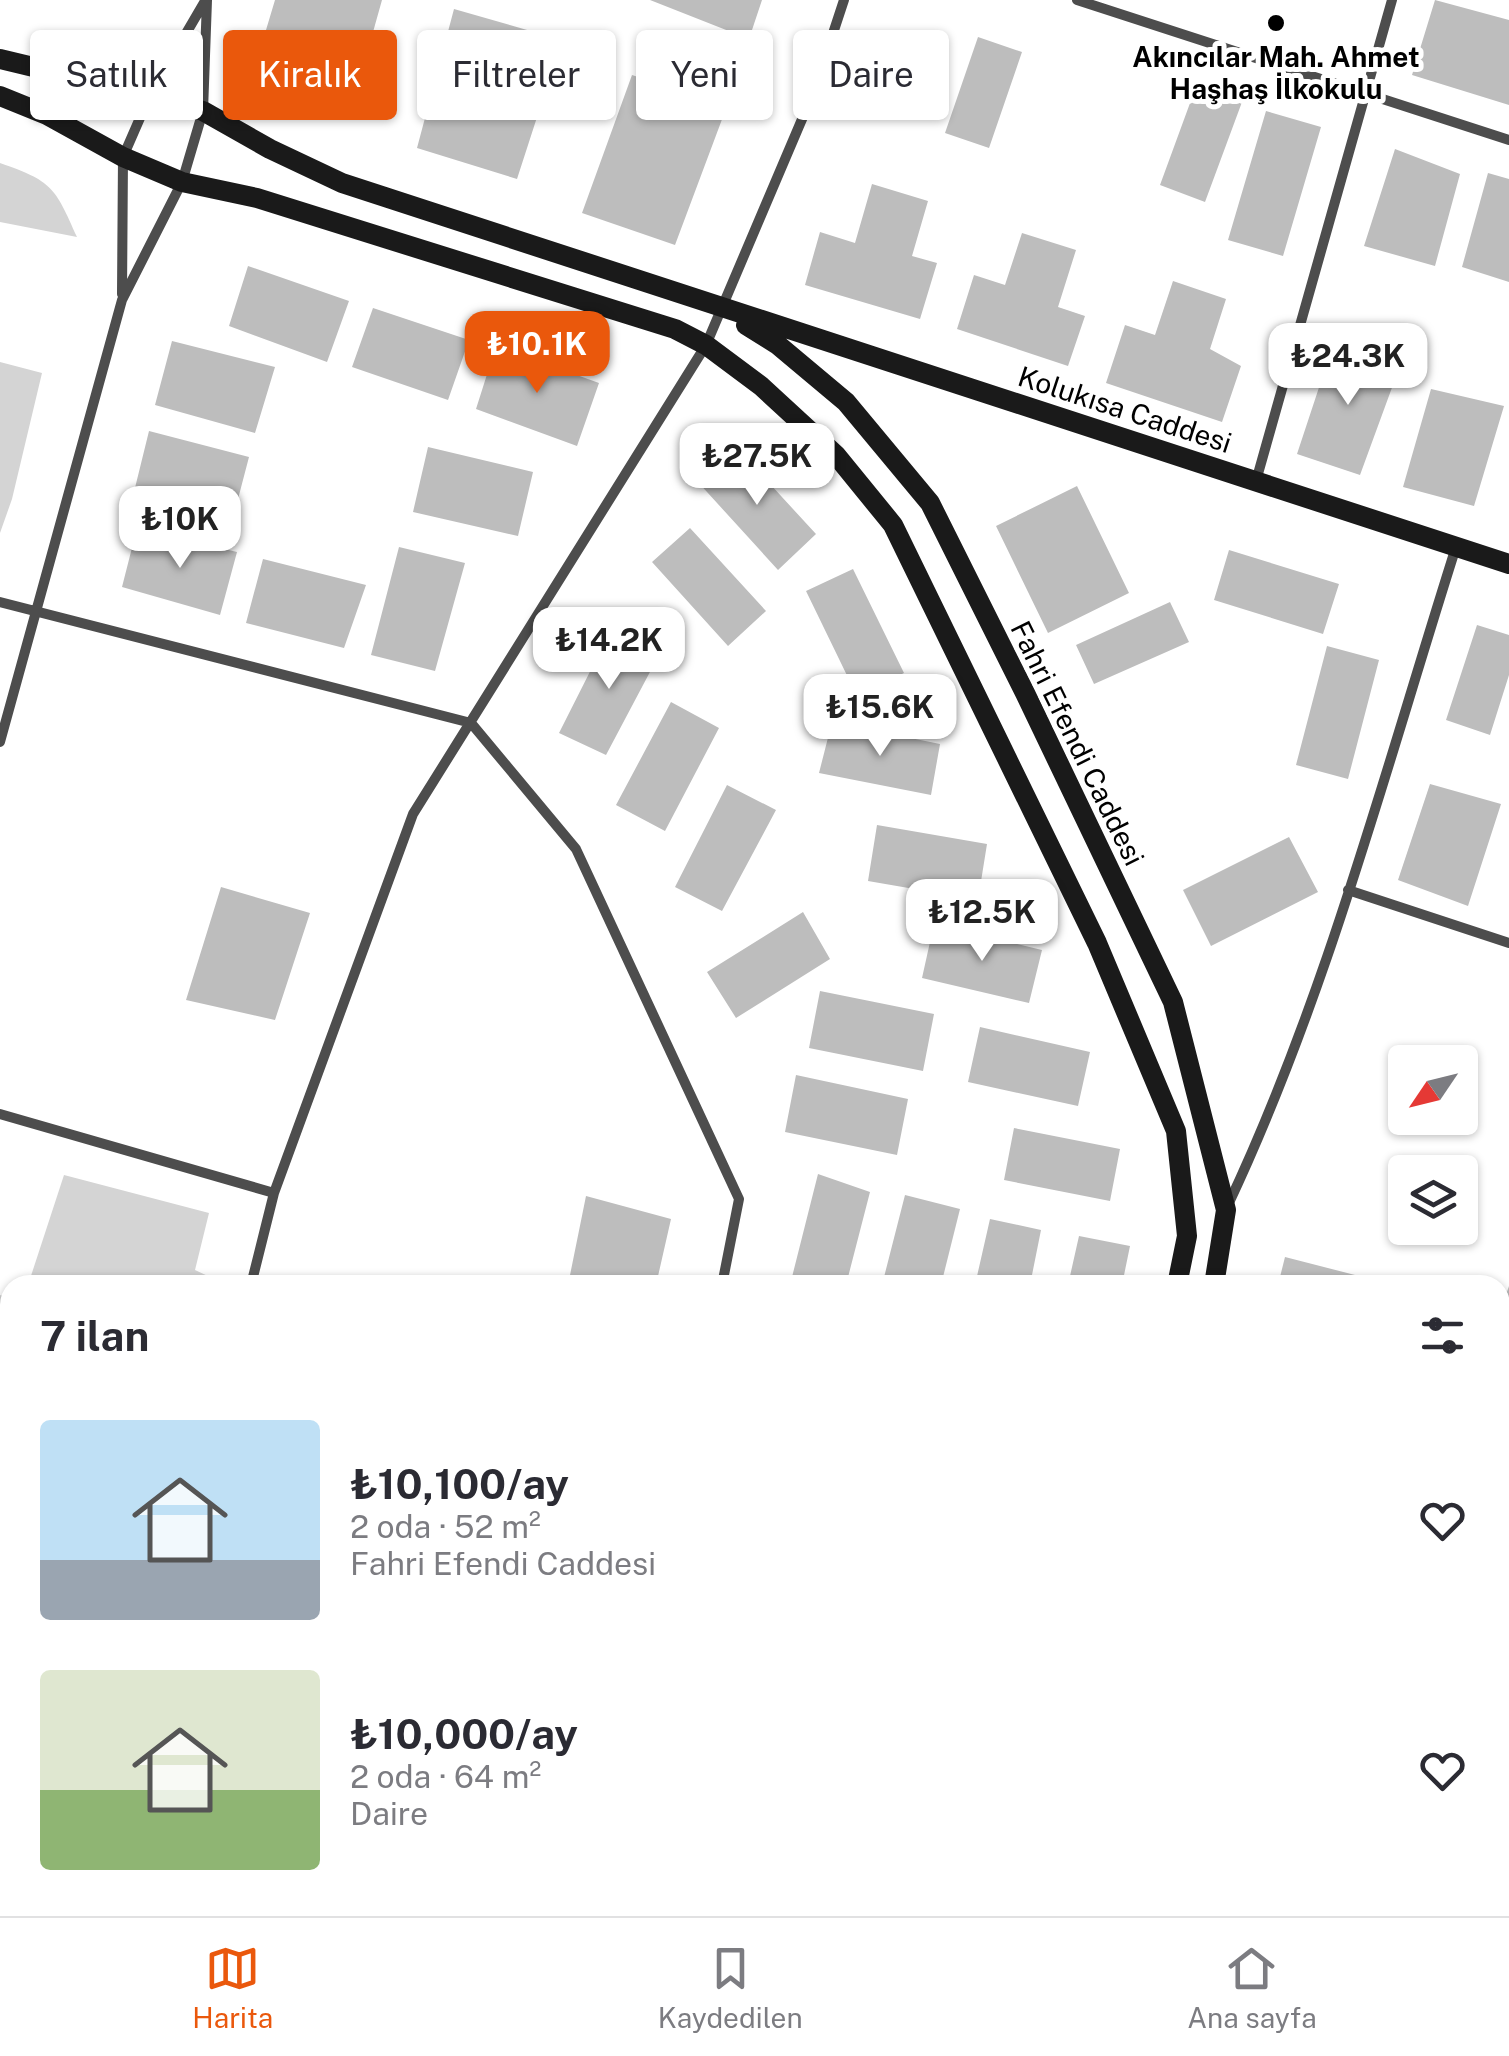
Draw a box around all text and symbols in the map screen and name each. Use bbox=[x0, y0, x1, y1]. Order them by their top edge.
marker: Akıncılar Mah. Ahmet Haşhaş İlkokulu bbox=[1265, 12, 1287, 34]
chip: Satılık bbox=[30, 30, 203, 120]
chip: Kiralık bbox=[223, 30, 397, 120]
chip: Filtreler bbox=[417, 30, 616, 120]
chip: Yeni bbox=[636, 30, 773, 120]
chip: Daire bbox=[793, 30, 949, 120]
place label: Akıncılar Mah. Ahmet Haşhaş İlkokulu bbox=[1132, 40, 1420, 105]
pin: ₺10.1K bbox=[456, 311, 618, 396]
pin: ₺24.3K bbox=[1267, 323, 1429, 408]
text: ₺10.1K bbox=[487, 325, 587, 362]
text: ₺24.3K bbox=[1290, 337, 1406, 374]
street label: Kolukısa Caddesi bbox=[1014, 359, 1236, 459]
pin: ₺27.5K bbox=[676, 423, 838, 508]
text: ₺27.5K bbox=[702, 437, 812, 474]
pin: ₺10K bbox=[121, 486, 239, 571]
text: ₺10K bbox=[141, 500, 219, 537]
pin: ₺14.2K bbox=[528, 607, 690, 692]
street label: Fahri Efendi Caddesi bbox=[1004, 615, 1152, 871]
text: ₺14.2K bbox=[555, 621, 663, 658]
pin: ₺15.6K bbox=[799, 674, 961, 759]
text: ₺15.6K bbox=[826, 688, 934, 725]
pin: ₺12.5K bbox=[901, 879, 1063, 964]
text: ₺12.5K bbox=[928, 893, 1036, 930]
north arrow bbox=[1388, 1045, 1478, 1135]
map controls bbox=[1388, 1045, 1478, 1245]
button: layers bbox=[1388, 1155, 1478, 1245]
icon: filters bbox=[1415, 1308, 1470, 1363]
text: 7 ilan bbox=[40, 1311, 149, 1360]
text: ₺10,100/ay bbox=[350, 1459, 569, 1508]
icon: home bbox=[120, 1460, 240, 1580]
icon: heart bbox=[1415, 1493, 1470, 1548]
text: 2 oda · 52 m² bbox=[350, 1508, 541, 1545]
text: Fahri Efendi Caddesi bbox=[350, 1545, 656, 1582]
text: ₺10,000/ay bbox=[350, 1709, 578, 1758]
icon: home bbox=[120, 1710, 240, 1830]
icon: heart bbox=[1415, 1743, 1470, 1798]
text: 2 oda · 64 m² bbox=[350, 1758, 541, 1795]
text: Daire bbox=[350, 1795, 428, 1832]
tab: Harita bbox=[192, 1941, 273, 2034]
tab: Kaydedilen bbox=[658, 1941, 803, 2034]
tab: Ana sayfa bbox=[1187, 1941, 1317, 2034]

